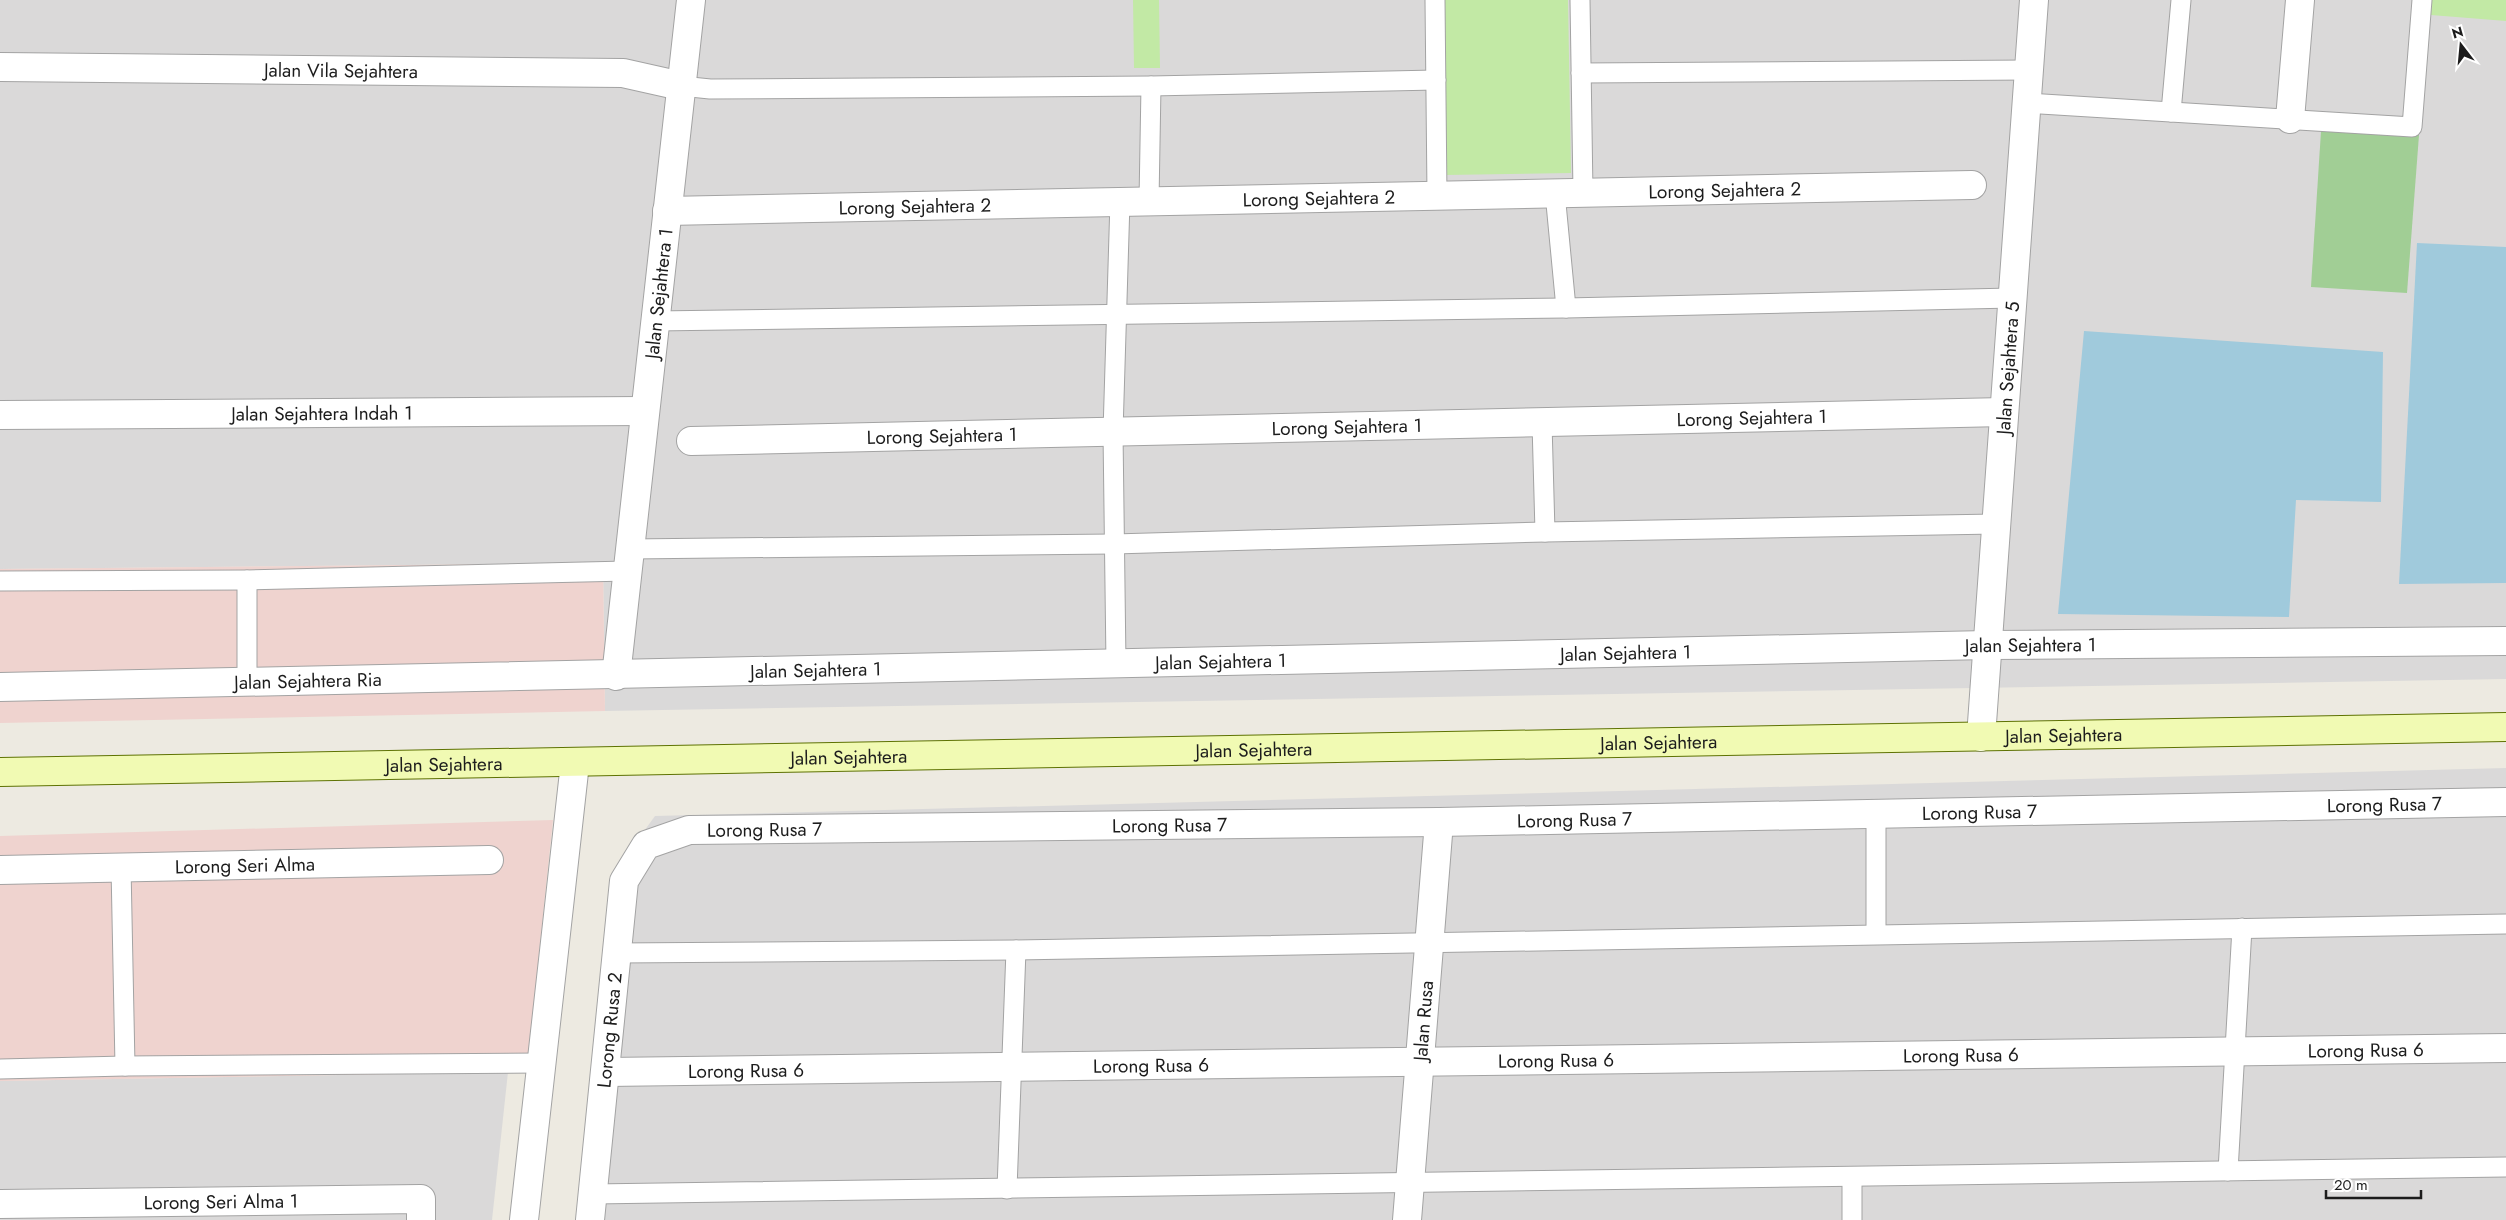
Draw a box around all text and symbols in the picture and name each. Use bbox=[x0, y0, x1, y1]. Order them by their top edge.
north arrow bbox=[2436, 20, 2486, 70]
text: N bbox=[2449, 21, 2466, 44]
street label: Jalan Vila Sejahtera bbox=[261, 56, 418, 85]
street label: Lorong Sejahtera 2 bbox=[1648, 175, 1801, 205]
street label: Lorong Sejahtera 2 bbox=[1242, 183, 1395, 213]
street label: Lorong Sejahtera 2 bbox=[838, 191, 992, 221]
street label: Jalan Sejahtera 1 bbox=[637, 227, 679, 363]
street label: Jalan Sejahtera 5 bbox=[1989, 300, 2026, 438]
street label: Jalan Sejahtera Indah 1 bbox=[228, 399, 413, 427]
street label: Lorong Sejahtera 1 bbox=[1676, 402, 1827, 433]
street label: Lorong Sejahtera 1 bbox=[1271, 411, 1422, 442]
street label: Lorong Sejahtera 1 bbox=[866, 420, 1017, 451]
street label: Jalan Sejahtera 1 bbox=[1962, 631, 2096, 659]
street label: Jalan Sejahtera 1 bbox=[1557, 638, 1692, 668]
street label: Jalan Sejahtera 1 bbox=[1152, 646, 1287, 676]
street label: Jalan Sejahtera 1 bbox=[747, 655, 882, 685]
street label: Jalan Sejahtera Ria bbox=[231, 665, 382, 696]
street label: Jalan Sejahtera bbox=[2002, 720, 2122, 750]
street label: Jalan Sejahtera bbox=[1597, 728, 1717, 757]
street label: Jalan Sejahtera bbox=[1192, 735, 1313, 764]
street label: Jalan Sejahtera bbox=[787, 742, 908, 771]
street label: Jalan Sejahtera bbox=[382, 749, 503, 779]
street label: Lorong Rusa 7 bbox=[2327, 790, 2442, 819]
street label: Lorong Rusa 7 bbox=[1922, 797, 2037, 826]
street label: Lorong Rusa 7 bbox=[1517, 805, 1632, 834]
street label: Lorong Rusa 7 bbox=[1112, 811, 1227, 839]
street label: Lorong Rusa 7 bbox=[707, 815, 822, 843]
street label: Lorong Seri Alma bbox=[174, 850, 315, 880]
street label: Lorong Rusa 2 bbox=[590, 971, 628, 1089]
street label: Jalan Rusa bbox=[1406, 980, 1440, 1065]
street label: Lorong Rusa 6 bbox=[2308, 1036, 2424, 1064]
street label: Lorong Rusa 6 bbox=[1903, 1041, 2019, 1069]
street label: Lorong Rusa 6 bbox=[1498, 1046, 1614, 1074]
street label: Lorong Rusa 6 bbox=[1093, 1051, 1209, 1079]
street label: Lorong Rusa 6 bbox=[688, 1056, 804, 1084]
scale bar bbox=[2326, 1168, 2421, 1200]
text: 20 m bbox=[2334, 1174, 2368, 1196]
street label: Lorong Seri Alma 1 bbox=[144, 1187, 298, 1216]

